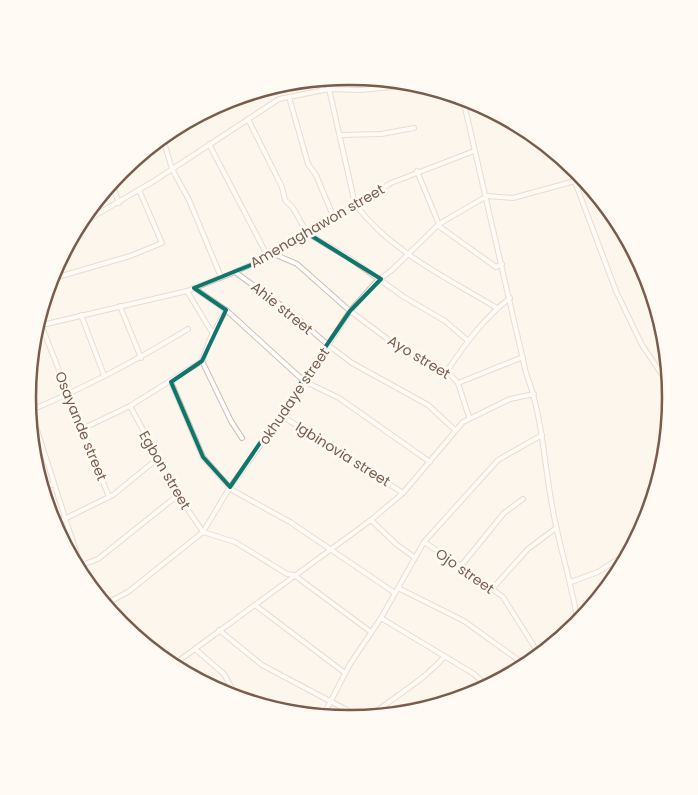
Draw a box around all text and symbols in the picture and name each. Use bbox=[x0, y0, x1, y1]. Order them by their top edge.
street label: Amenaghawon street bbox=[246, 179, 388, 273]
street label: Ahie street bbox=[247, 277, 317, 339]
street label: Ayo street bbox=[384, 330, 454, 384]
street label: okhudaye street bbox=[254, 343, 334, 449]
street label: Osayande street bbox=[50, 368, 112, 484]
street label: Igbinovia street bbox=[292, 417, 394, 491]
street label: Egbon street bbox=[134, 427, 196, 513]
street label: Ojo street bbox=[432, 544, 498, 598]

